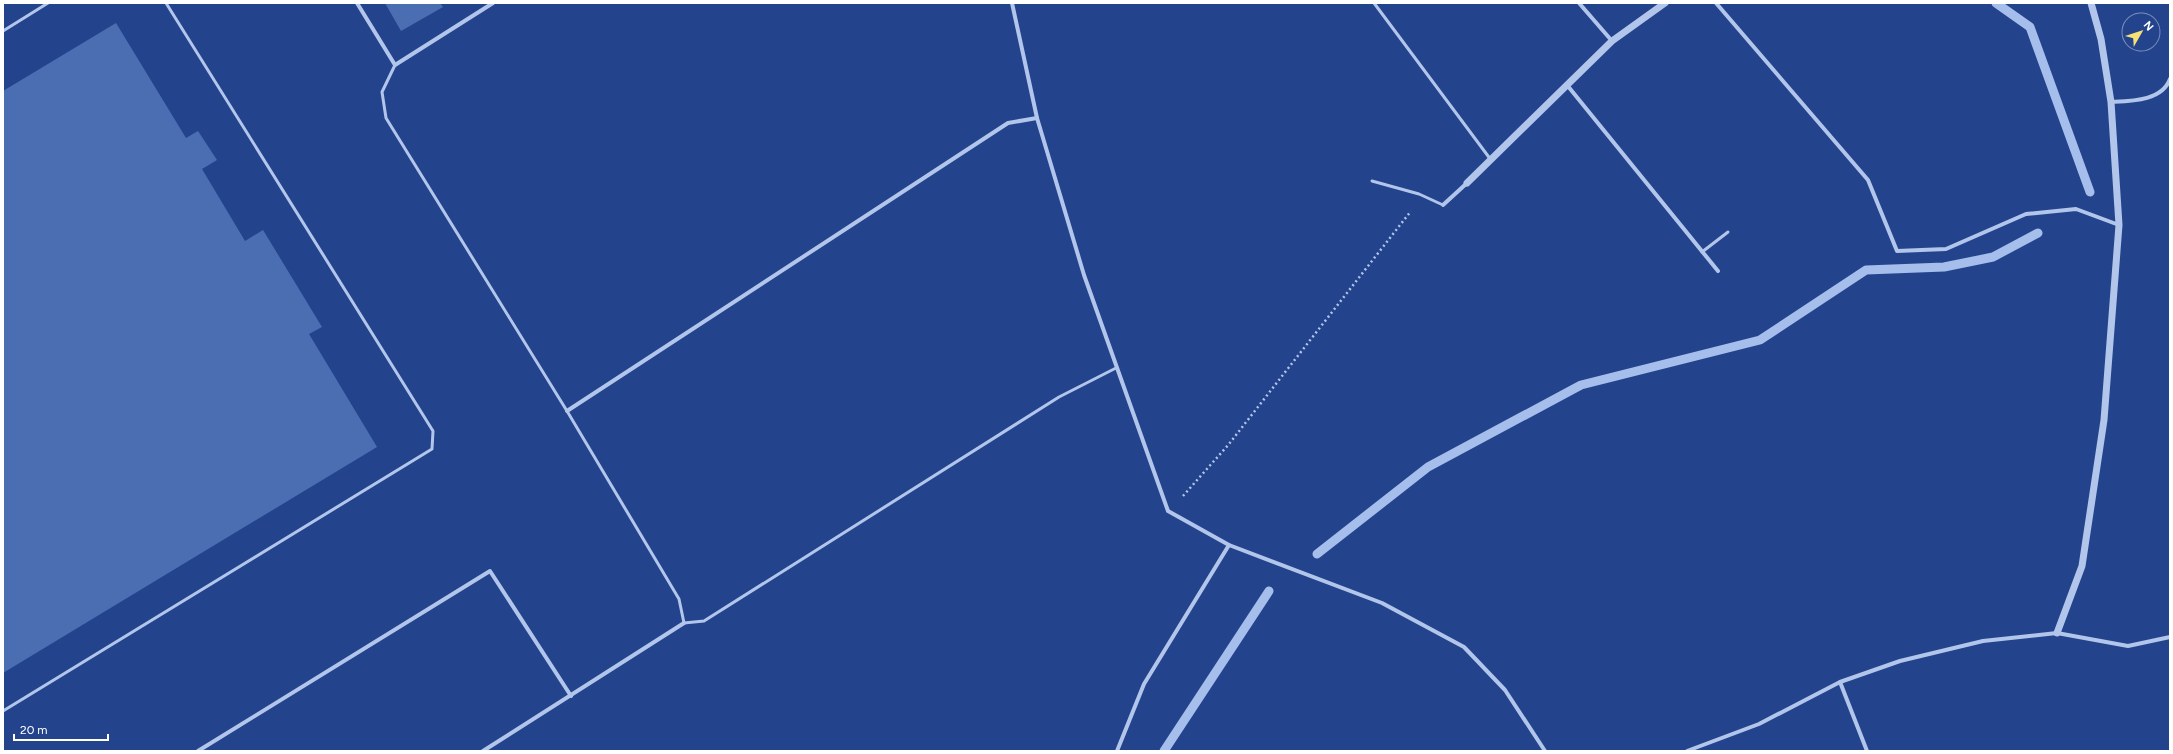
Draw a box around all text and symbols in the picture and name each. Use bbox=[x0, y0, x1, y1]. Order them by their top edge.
north arrow bbox=[2121, 12, 2161, 52]
text: N bbox=[2141, 19, 2156, 33]
scale bar bbox=[14, 716, 108, 742]
text: 20 m bbox=[20, 723, 48, 737]

